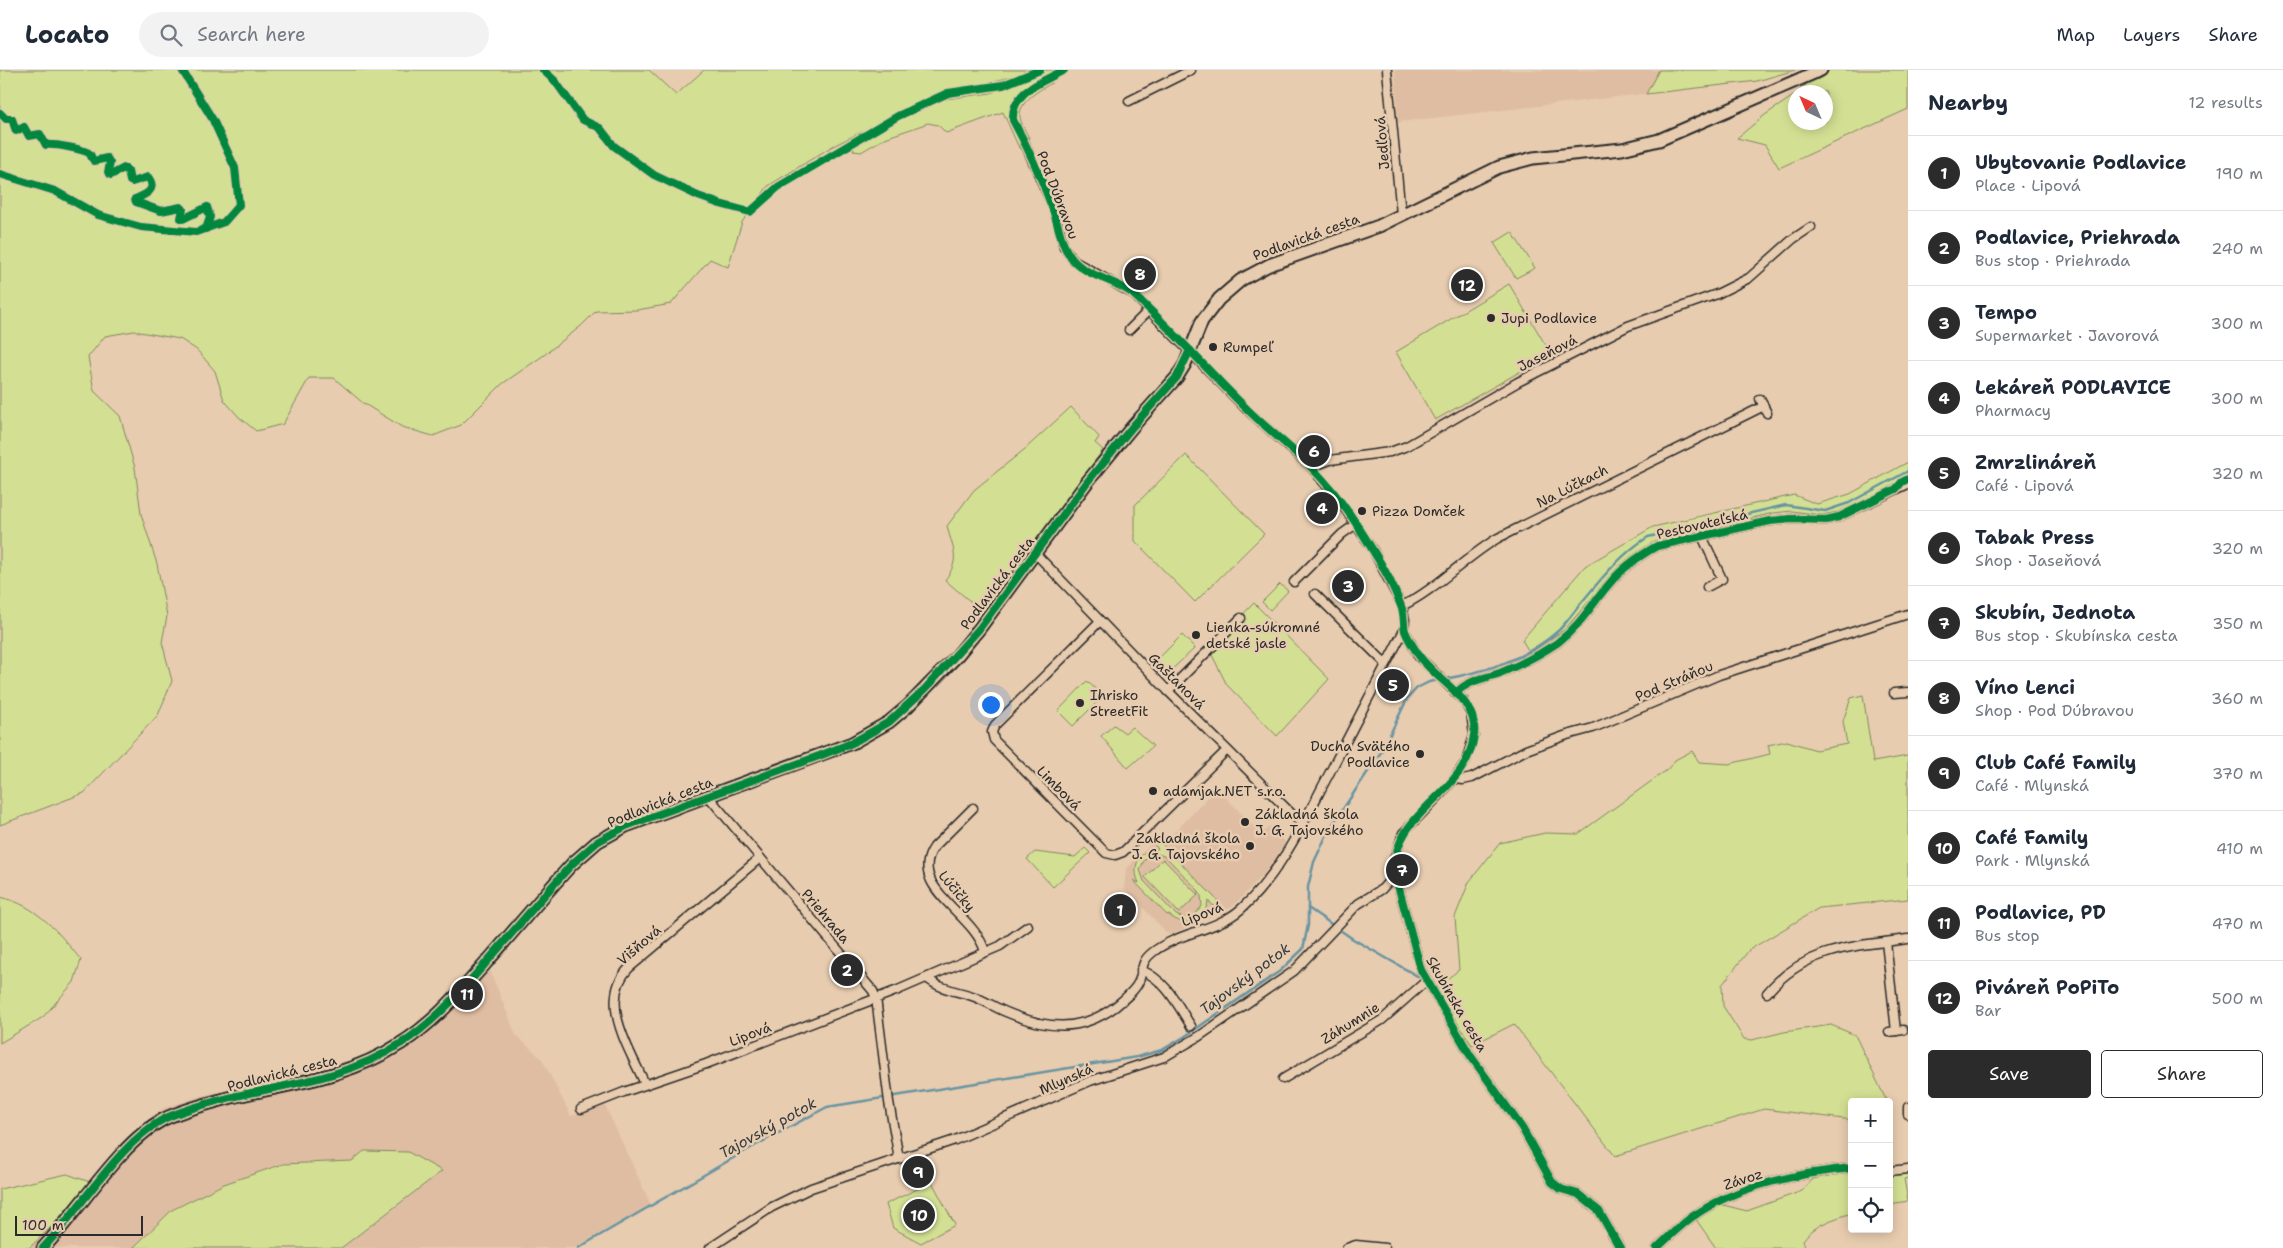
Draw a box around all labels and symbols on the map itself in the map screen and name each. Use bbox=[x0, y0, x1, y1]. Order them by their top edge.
north arrow bbox=[1788, 85, 1833, 130]
street label: Jedľová bbox=[1371, 115, 1393, 171]
street label: Pod Dúbravou bbox=[1033, 148, 1083, 242]
street label: Podlavická cesta bbox=[1250, 209, 1362, 265]
pin: 8 bbox=[1124, 255, 1156, 293]
pin: 12 bbox=[1451, 266, 1483, 304]
place label: Jupi Podlavice bbox=[1501, 309, 1597, 327]
marker: Jupi Podlavice bbox=[1485, 312, 1497, 324]
street label: Jaseňová bbox=[1514, 330, 1580, 376]
place label: Rumpeľ bbox=[1223, 338, 1274, 356]
marker: Rumpeľ bbox=[1207, 341, 1219, 353]
pin: 6 bbox=[1298, 432, 1330, 470]
street label: Na Lúčkach bbox=[1533, 460, 1611, 512]
pin: 4 bbox=[1306, 489, 1338, 527]
place label: Pizza Domček bbox=[1372, 502, 1465, 520]
marker: Pizza Domček bbox=[1356, 505, 1368, 517]
street label: Pestovateľská bbox=[1655, 505, 1750, 543]
street label: Podlavická cesta bbox=[956, 533, 1038, 633]
pin: 3 bbox=[1332, 567, 1364, 605]
place label: Lienka-súkromné detské jasle bbox=[1206, 618, 1320, 652]
marker: Lienka-súkromné detské jasle bbox=[1190, 629, 1202, 641]
street label: Gaštanová bbox=[1145, 649, 1209, 713]
street label: Pod Stráňou bbox=[1632, 657, 1716, 705]
pin: 5 bbox=[1377, 666, 1409, 704]
place label: Ihrisko StreetFit bbox=[1090, 686, 1148, 720]
your location bbox=[978, 692, 1004, 718]
marker: Ihrisko StreetFit bbox=[1074, 697, 1086, 709]
place label: Ducha Svätého Podlavice bbox=[1311, 737, 1410, 771]
marker: Ducha Svätého Podlavice bbox=[1414, 748, 1426, 760]
street label: Limbová bbox=[1033, 762, 1085, 814]
street label: Podlavická cesta bbox=[605, 773, 716, 831]
place label: adamjak.NET s.r.o. bbox=[1163, 782, 1286, 800]
marker: adamjak.NET s.r.o. bbox=[1147, 785, 1159, 797]
place label: Základná škola J. G. Tajovského bbox=[1255, 805, 1364, 839]
marker: Základná škola J. G. Tajovského bbox=[1239, 816, 1251, 828]
place label: Zakladná škola J. G. Tajovského bbox=[1132, 829, 1240, 863]
marker: Zakladná škola J. G. Tajovského bbox=[1244, 840, 1256, 852]
pin: 7 bbox=[1386, 851, 1418, 889]
street label: Lúčičky bbox=[935, 867, 979, 915]
street label: Priehrada bbox=[798, 885, 854, 947]
pin: 1 bbox=[1104, 891, 1136, 929]
street label: Lipová bbox=[1179, 897, 1226, 930]
street label: Višňová bbox=[613, 921, 665, 969]
water label: Tajovský potok bbox=[1196, 938, 1295, 1020]
pin: 2 bbox=[831, 951, 863, 989]
street label: Skubínska cesta bbox=[1422, 953, 1492, 1055]
pin: 11 bbox=[451, 975, 483, 1013]
street label: Záhumnie bbox=[1317, 998, 1383, 1048]
street label: Lipová bbox=[727, 1018, 774, 1050]
street label: Podlavická cesta bbox=[225, 1051, 339, 1095]
street label: Mlynská bbox=[1036, 1059, 1096, 1099]
water label: Tajovský potok bbox=[716, 1093, 821, 1163]
pin: 9 bbox=[902, 1153, 934, 1191]
street label: Závoz bbox=[1721, 1164, 1765, 1194]
pin: 10 bbox=[903, 1196, 935, 1234]
scale bar bbox=[15, 1213, 142, 1236]

